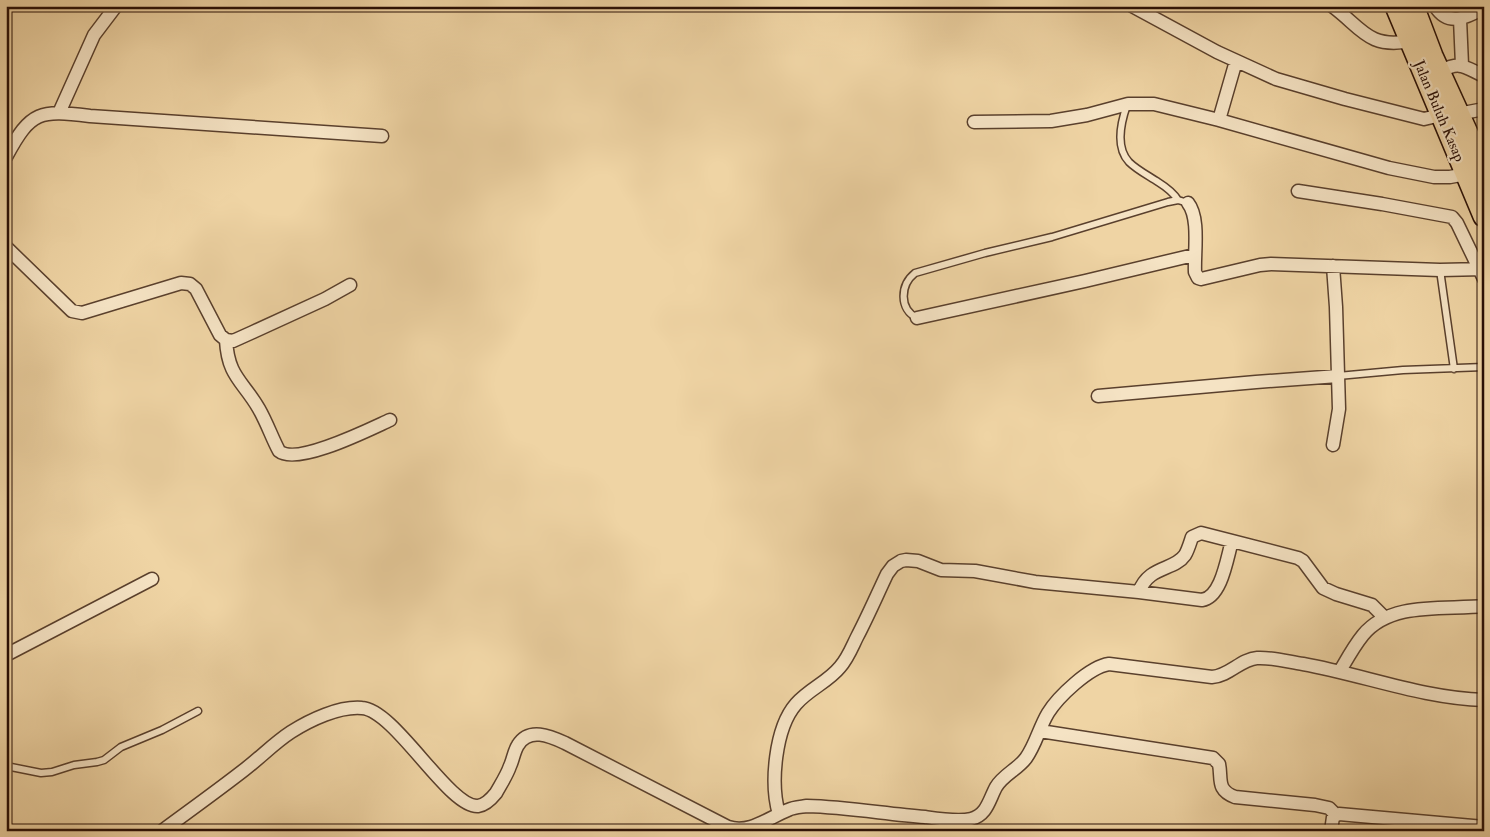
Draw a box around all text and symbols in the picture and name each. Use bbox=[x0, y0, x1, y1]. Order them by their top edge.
street label: Jalan Buluh Kasap bbox=[1408, 56, 1469, 165]

